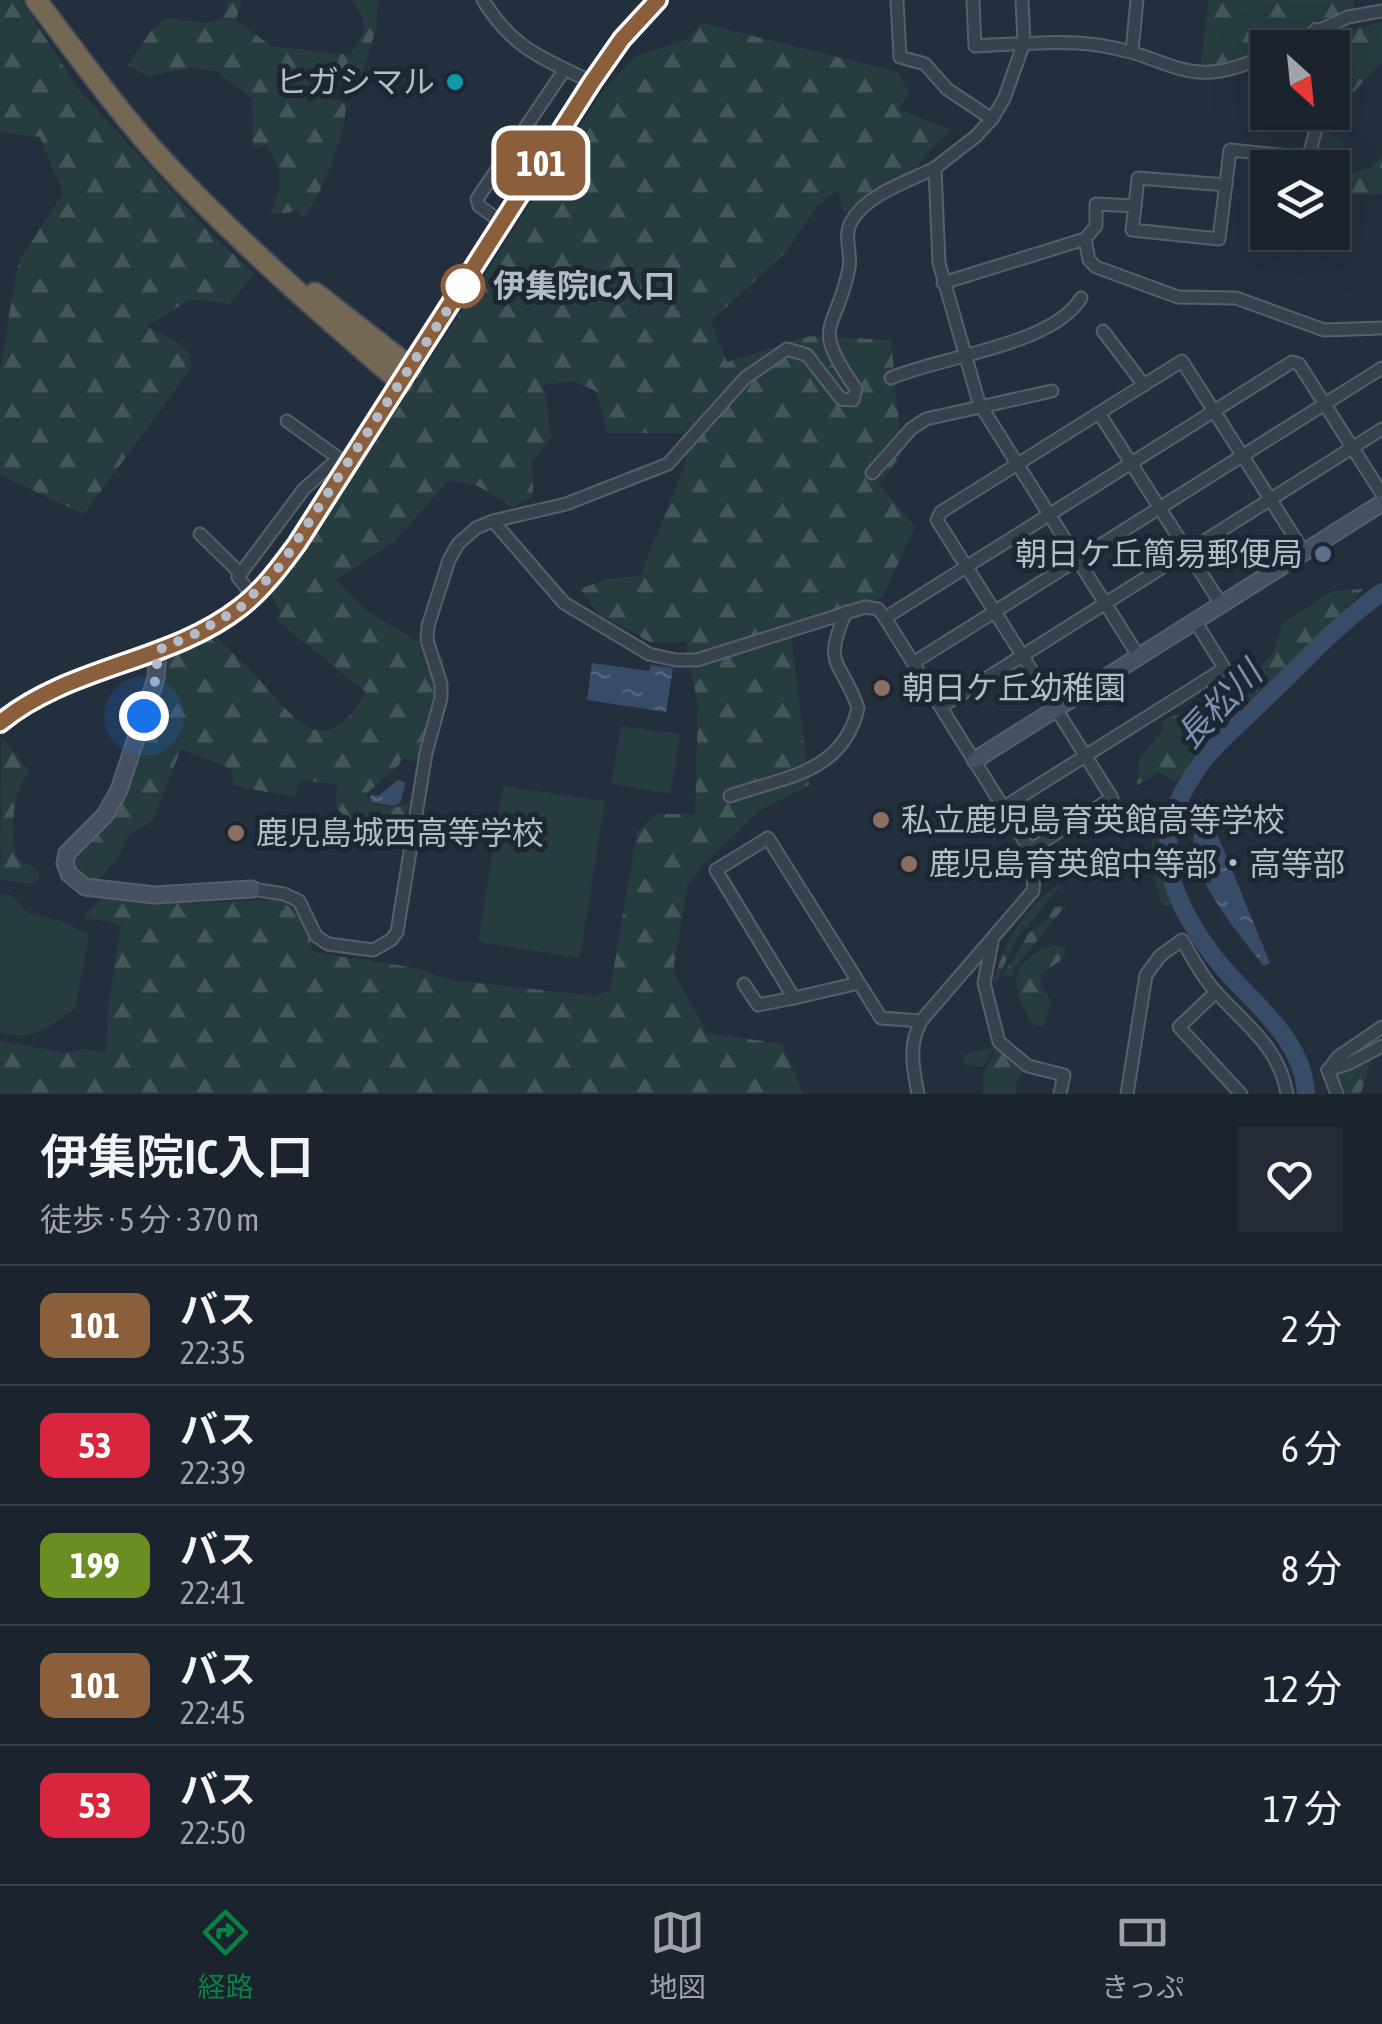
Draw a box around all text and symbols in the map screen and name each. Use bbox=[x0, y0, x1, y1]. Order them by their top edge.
north arrow bbox=[1250, 30, 1350, 130]
map controls bbox=[1250, 30, 1350, 250]
place label: ヒガシマル bbox=[275, 63, 435, 100]
marker: ヒガシマル bbox=[444, 71, 466, 93]
line badge: 101 bbox=[484, 130, 598, 196]
text: 101 bbox=[516, 143, 566, 183]
button: layers bbox=[1250, 150, 1350, 250]
marker: 伊集院IC入口 bbox=[442, 265, 484, 307]
place label: 伊集院IC入口 bbox=[493, 267, 676, 304]
place label: 朝日ケ丘簡易郵便局 bbox=[1015, 535, 1303, 572]
marker: 朝日ケ丘簡易郵便局 bbox=[1312, 543, 1334, 565]
water label: 長松川 bbox=[1167, 650, 1272, 756]
place label: 朝日ケ丘幼稚園 bbox=[902, 669, 1126, 706]
marker: 朝日ケ丘幼稚園 bbox=[871, 677, 893, 699]
your location bbox=[119, 691, 169, 741]
place label: 私立鹿児島育英館高等学校 bbox=[901, 801, 1285, 838]
marker: 私立鹿児島育英館高等学校 bbox=[870, 809, 892, 831]
place label: 鹿児島城西高等学校 bbox=[256, 814, 544, 851]
marker: 鹿児島城西高等学校 bbox=[225, 822, 247, 844]
place label: 鹿児島育英館中等部・高等部 bbox=[929, 845, 1345, 882]
marker: 鹿児島育英館中等部・高等部 bbox=[898, 853, 920, 875]
button: heart bbox=[1237, 1127, 1342, 1232]
text: 伊集院IC入口 bbox=[40, 1129, 314, 1184]
text: 徒歩 · 5 分 · 370 m bbox=[40, 1201, 259, 1238]
text: バス bbox=[180, 1288, 256, 1331]
text: 101 bbox=[70, 1305, 120, 1345]
text: 2 分 bbox=[1281, 1307, 1342, 1350]
text: 22:35 bbox=[180, 1334, 246, 1371]
text: バス bbox=[180, 1408, 256, 1451]
text: 53 bbox=[79, 1425, 111, 1465]
text: 6 分 bbox=[1281, 1427, 1342, 1470]
text: 22:39 bbox=[180, 1454, 246, 1491]
text: バス bbox=[180, 1528, 256, 1571]
text: 199 bbox=[70, 1545, 120, 1585]
text: 8 分 bbox=[1281, 1547, 1342, 1590]
text: 22:41 bbox=[180, 1574, 246, 1611]
text: バス bbox=[180, 1648, 256, 1691]
text: 101 bbox=[70, 1665, 120, 1705]
text: 12 分 bbox=[1263, 1667, 1342, 1710]
text: 22:45 bbox=[180, 1694, 246, 1731]
text: バス bbox=[180, 1768, 256, 1811]
text: 53 bbox=[79, 1785, 111, 1825]
text: 17 分 bbox=[1263, 1787, 1342, 1830]
text: 22:50 bbox=[180, 1814, 246, 1851]
tab: 経路 bbox=[198, 1905, 254, 2005]
tab: 地図 bbox=[650, 1905, 706, 2005]
tab: きっぷ bbox=[1101, 1905, 1184, 2005]

